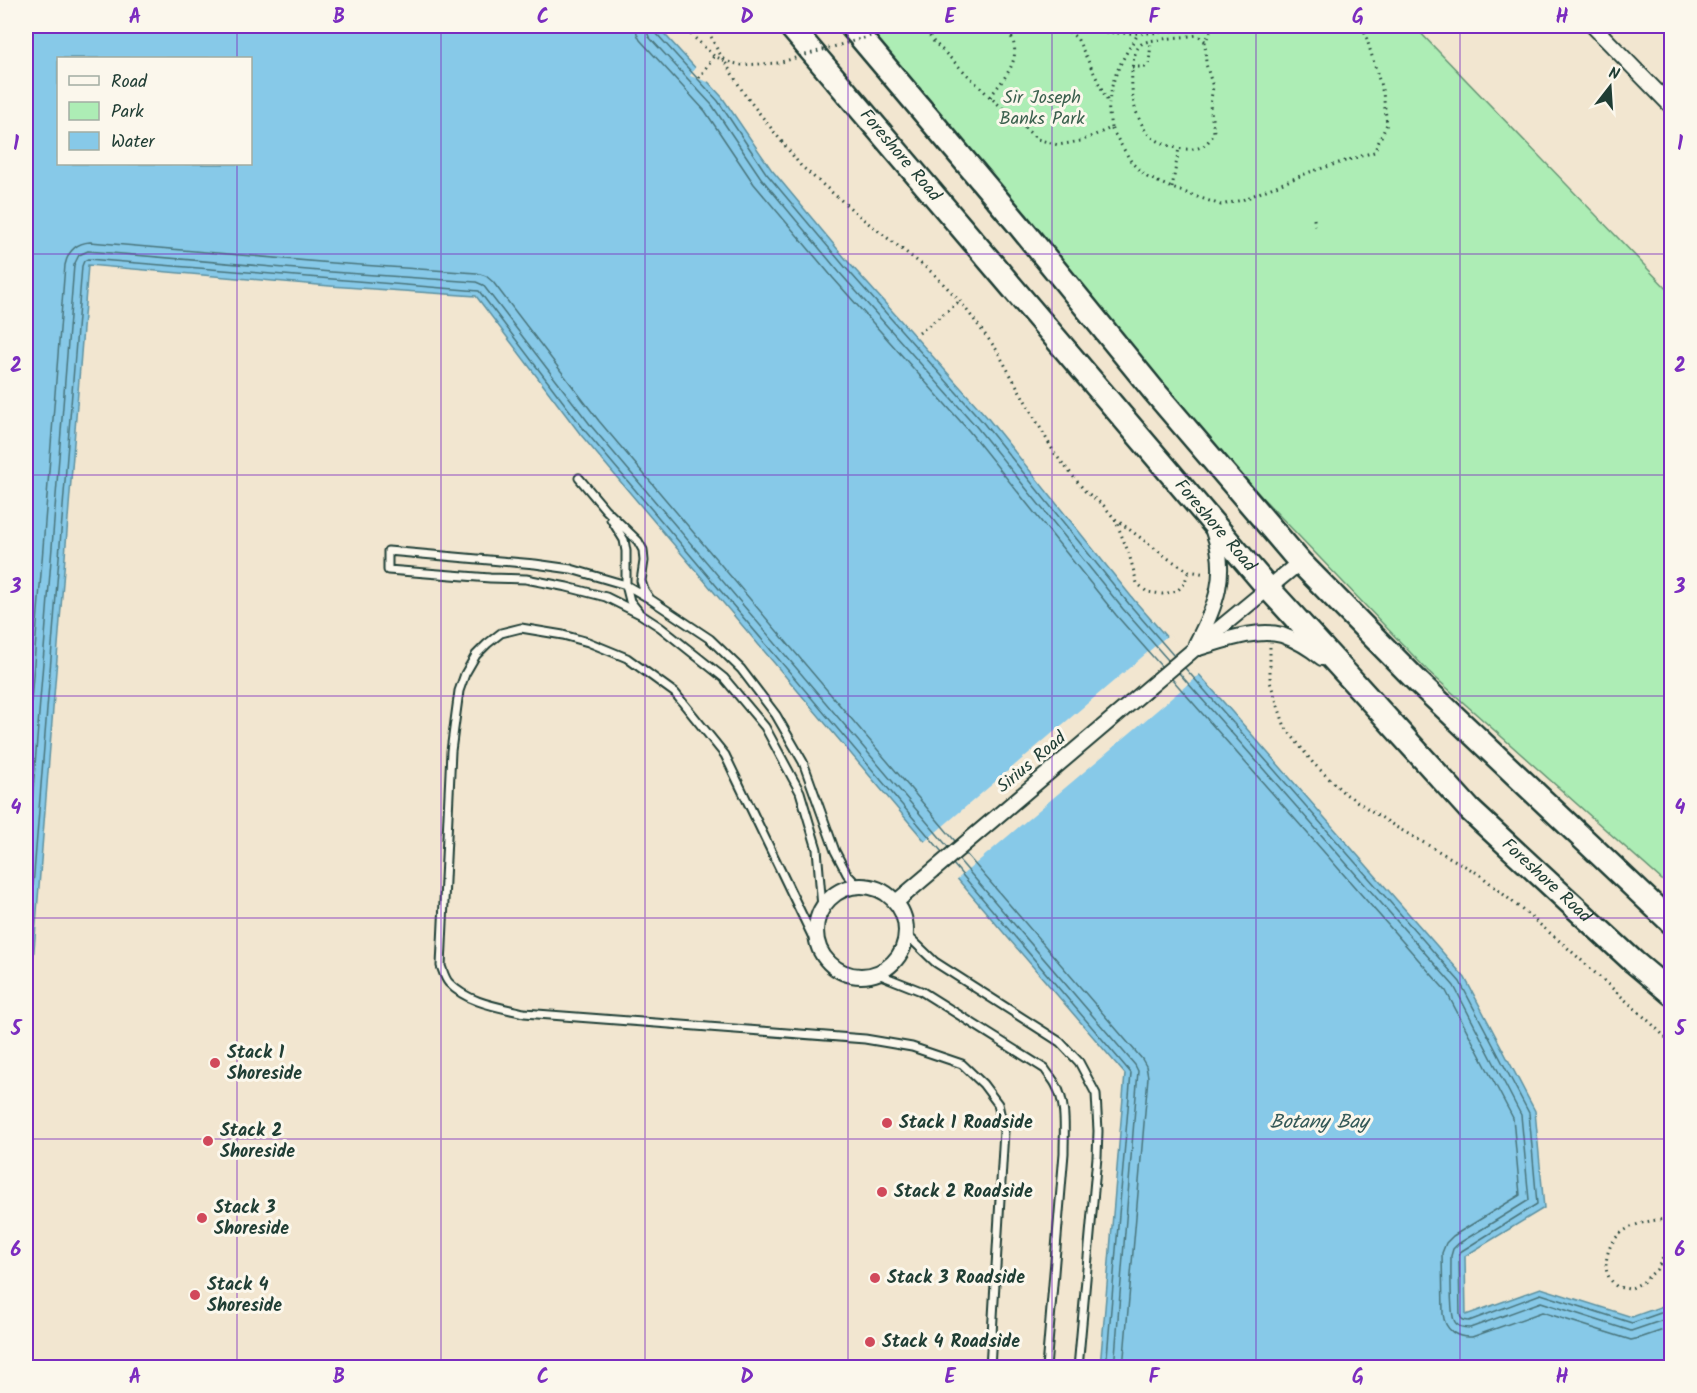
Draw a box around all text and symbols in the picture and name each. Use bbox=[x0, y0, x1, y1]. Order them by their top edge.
text: A bbox=[129, 2, 141, 34]
text: B bbox=[333, 2, 345, 34]
text: C bbox=[537, 2, 549, 34]
text: D bbox=[740, 2, 754, 34]
text: E bbox=[944, 2, 956, 34]
text: F bbox=[1149, 2, 1161, 34]
text: G bbox=[1352, 2, 1364, 34]
text: H bbox=[1555, 2, 1569, 34]
legend bbox=[57, 57, 252, 165]
north arrow bbox=[1580, 57, 1640, 117]
text: N bbox=[1605, 61, 1622, 88]
text: Road bbox=[111, 68, 148, 97]
park label: Sir Joseph Banks Park bbox=[999, 84, 1085, 134]
text: Park bbox=[111, 98, 144, 127]
street label: Foreshore Road bbox=[852, 102, 949, 209]
text: Water bbox=[111, 128, 156, 157]
text: 1 bbox=[13, 129, 19, 161]
text: 1 bbox=[1677, 129, 1683, 161]
text: 2 bbox=[10, 351, 22, 383]
text: 2 bbox=[1674, 351, 1686, 383]
street label: Foreshore Road bbox=[1167, 473, 1264, 579]
text: 3 bbox=[10, 572, 22, 604]
text: 3 bbox=[1674, 572, 1686, 604]
street label: Sirius Road bbox=[991, 724, 1074, 801]
text: 4 bbox=[11, 793, 22, 825]
text: 4 bbox=[1675, 793, 1686, 825]
street label: Foreshore Road bbox=[1494, 831, 1599, 931]
text: 5 bbox=[10, 1014, 23, 1046]
text: 5 bbox=[1674, 1014, 1687, 1046]
place label: Stack 1 Shoreside bbox=[227, 1039, 302, 1089]
marker: Stack 1 Shoreside bbox=[208, 1056, 222, 1070]
water label: Botany Bay bbox=[1270, 1107, 1371, 1139]
place label: Stack 1 Roadside bbox=[899, 1109, 1033, 1138]
marker: Stack 1 Roadside bbox=[880, 1116, 894, 1130]
place label: Stack 2 Shoreside bbox=[220, 1117, 295, 1167]
marker: Stack 2 Shoreside bbox=[201, 1134, 215, 1148]
place label: Stack 2 Roadside bbox=[894, 1178, 1033, 1207]
marker: Stack 2 Roadside bbox=[875, 1185, 889, 1199]
place label: Stack 3 Shoreside bbox=[214, 1194, 289, 1244]
marker: Stack 3 Shoreside bbox=[195, 1211, 209, 1225]
text: 6 bbox=[11, 1235, 22, 1267]
text: 6 bbox=[1675, 1235, 1686, 1267]
place label: Stack 3 Roadside bbox=[887, 1264, 1025, 1293]
place label: Stack 4 Shoreside bbox=[207, 1271, 282, 1321]
marker: Stack 3 Roadside bbox=[868, 1271, 882, 1285]
marker: Stack 4 Shoreside bbox=[188, 1288, 202, 1302]
place label: Stack 4 Roadside bbox=[882, 1328, 1020, 1357]
marker: Stack 4 Roadside bbox=[863, 1335, 877, 1349]
text: A bbox=[129, 1362, 141, 1393]
text: B bbox=[333, 1362, 345, 1393]
text: C bbox=[537, 1362, 549, 1393]
text: D bbox=[740, 1362, 754, 1393]
text: E bbox=[944, 1362, 956, 1393]
text: F bbox=[1149, 1362, 1161, 1393]
text: G bbox=[1352, 1362, 1364, 1393]
text: H bbox=[1555, 1362, 1569, 1393]

